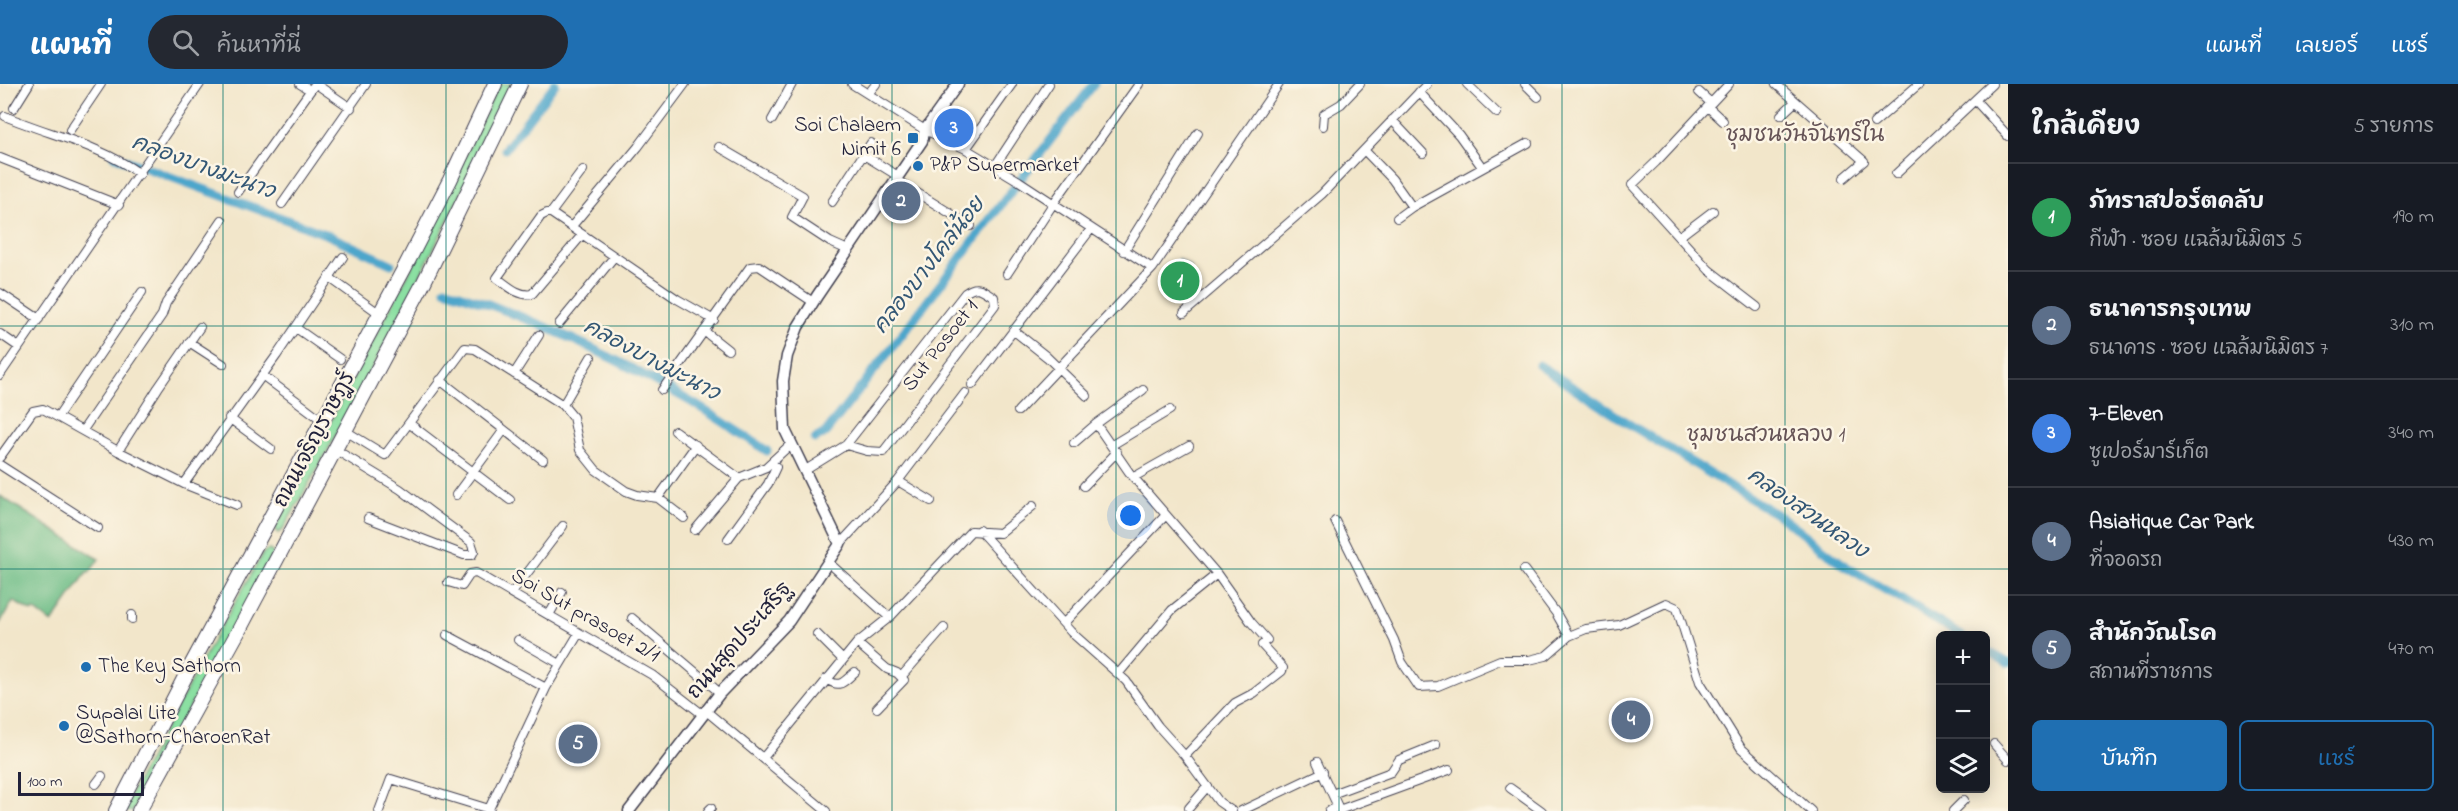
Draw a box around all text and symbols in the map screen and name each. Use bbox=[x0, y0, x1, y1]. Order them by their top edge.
search box bbox=[148, 15, 568, 69]
icon: search bbox=[169, 26, 202, 59]
text: แผนที่ bbox=[30, 27, 112, 68]
text: ค้นหาที่นี่ bbox=[217, 31, 301, 63]
text: แผนที่ bbox=[2205, 32, 2262, 62]
text: เลเยอร์ bbox=[2295, 32, 2358, 62]
text: แชร์ bbox=[2391, 32, 2428, 62]
pin: 3 bbox=[934, 106, 974, 150]
text: ใกล้เคียง bbox=[2032, 109, 2140, 147]
place label: Soi Chalaem Nimit 6 bbox=[794, 111, 901, 165]
text: 5 รายการ bbox=[2353, 113, 2434, 142]
district label: ชุมชนวันจันทร์ใน bbox=[1726, 119, 1885, 152]
water label: คลองบางมะนาว bbox=[127, 127, 281, 209]
marker: Soi Chalaem Nimit 6 bbox=[906, 131, 920, 145]
place label: P&P Supermarket bbox=[930, 151, 1079, 181]
marker: P&P Supermarket bbox=[911, 159, 925, 173]
pin: 2 bbox=[882, 178, 920, 224]
text: ภัทราสปอร์ตคลับ bbox=[2089, 187, 2264, 219]
water label: คลองบางโคล่น้อย bbox=[865, 189, 995, 341]
text: 1 bbox=[2048, 203, 2055, 232]
text: 190 m bbox=[2392, 203, 2434, 232]
text: กีฬา · ซอย แฉล้มนิมิตร 5 bbox=[2089, 227, 2302, 256]
pin: 1 bbox=[1160, 258, 1200, 304]
street label: Sut Posoet 1 bbox=[895, 293, 987, 398]
text: ธนาคารกรุงเทพ bbox=[2089, 295, 2252, 327]
text: 2 bbox=[2047, 311, 2056, 340]
text: 310 m bbox=[2390, 311, 2434, 340]
water label: คลองบางมะนาว bbox=[577, 312, 726, 411]
text: ธนาคาร · ซอย แฉล้มนิมิตร 7 bbox=[2089, 335, 2328, 364]
street label: ถนนเจริญราษฎร์ bbox=[267, 367, 363, 513]
text: 7-Eleven bbox=[2089, 399, 2163, 431]
text: 3 bbox=[2047, 419, 2056, 448]
text: 340 m bbox=[2388, 419, 2434, 448]
district label: ชุมชนสวนหลวง 1 bbox=[1687, 420, 1845, 452]
text: ซูเปอร์มาร์เก็ต bbox=[2089, 439, 2209, 468]
water label: คลองสวนหลวง bbox=[1740, 461, 1876, 569]
your location bbox=[1116, 501, 1145, 530]
text: Asiatique Car Park bbox=[2089, 507, 2254, 539]
text: 4 bbox=[2047, 527, 2056, 556]
text: 430 m bbox=[2388, 527, 2434, 556]
text: ที่จอดรถ bbox=[2089, 547, 2162, 576]
street label: Soi Sut prasoet 2/1 bbox=[505, 561, 665, 671]
street label: ถนนสุดประเสริฐ bbox=[680, 576, 800, 706]
text: สำนักวัณโรค bbox=[2089, 619, 2217, 651]
map controls bbox=[1936, 631, 1990, 793]
button: + bbox=[1936, 631, 1990, 685]
text: 5 bbox=[2046, 635, 2057, 664]
text: 470 m bbox=[2388, 635, 2434, 664]
place label: The Key Sathorn bbox=[98, 652, 241, 684]
text: สถานที่ราชการ bbox=[2089, 659, 2213, 688]
marker: The Key Sathorn bbox=[79, 660, 93, 674]
button: − bbox=[1936, 685, 1990, 739]
pin: 4 bbox=[1612, 698, 1650, 742]
place label: Supalai Lite @Sathorn-CharoenRat bbox=[76, 699, 271, 753]
marker: Supalai Lite @Sathorn-CharoenRat bbox=[57, 719, 71, 733]
button: บันทึก bbox=[2032, 720, 2227, 791]
button: แชร์ bbox=[2239, 720, 2434, 791]
pin: 5 bbox=[558, 722, 598, 766]
button: layers bbox=[1936, 739, 1990, 793]
scale bar bbox=[18, 769, 144, 796]
text: 100 m bbox=[27, 770, 62, 794]

